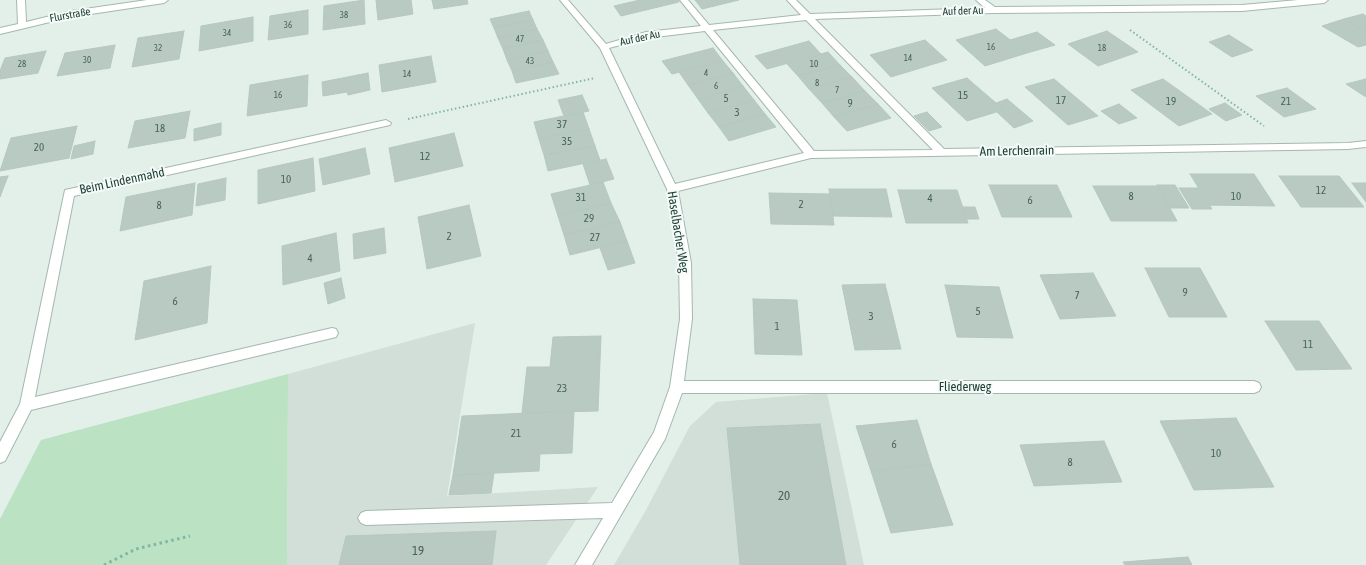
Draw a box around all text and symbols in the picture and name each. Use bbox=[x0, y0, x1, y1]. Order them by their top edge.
street label: Auf der Au bbox=[942, 4, 984, 18]
street label: Flurstraße bbox=[49, 5, 91, 25]
house number: 38 bbox=[340, 10, 348, 20]
house number: 36 bbox=[284, 20, 292, 30]
street label: Auf der Au bbox=[619, 27, 661, 49]
house number: 34 bbox=[223, 28, 231, 38]
house number: 47 bbox=[516, 34, 524, 44]
house number: 16 bbox=[987, 42, 995, 52]
house number: 32 bbox=[154, 43, 162, 53]
house number: 18 bbox=[1098, 43, 1106, 53]
house number: 14 bbox=[904, 53, 912, 63]
house number: 30 bbox=[83, 55, 91, 65]
house number: 43 bbox=[526, 56, 534, 66]
house number: 28 bbox=[18, 59, 26, 69]
house number: 10 bbox=[810, 59, 818, 69]
house number: 4 bbox=[704, 68, 708, 78]
house number: 14 bbox=[403, 69, 411, 79]
house number: 8 bbox=[815, 78, 819, 88]
house number: 6 bbox=[714, 81, 718, 91]
house number: 7 bbox=[835, 85, 839, 95]
house number: 15 bbox=[958, 89, 968, 103]
house number: 16 bbox=[274, 90, 282, 100]
house number: 5 bbox=[723, 92, 729, 106]
house number: 17 bbox=[1056, 94, 1066, 108]
house number: 19 bbox=[1166, 95, 1176, 109]
house number: 21 bbox=[1281, 95, 1291, 109]
house number: 9 bbox=[847, 97, 853, 111]
house number: 3 bbox=[734, 106, 740, 120]
house number: 37 bbox=[557, 118, 567, 132]
house number: 18 bbox=[155, 122, 165, 136]
house number: 35 bbox=[562, 135, 572, 149]
house number: 20 bbox=[34, 141, 44, 155]
street label: Am Lerchenrain bbox=[980, 143, 1054, 159]
house number: 12 bbox=[420, 150, 430, 164]
street label: Beim Lindenmahd bbox=[78, 164, 166, 198]
house number: 10 bbox=[281, 173, 291, 187]
house number: 12 bbox=[1316, 184, 1326, 198]
street label: Haselbacher Weg bbox=[664, 190, 692, 274]
house number: 8 bbox=[1128, 190, 1134, 204]
house number: 10 bbox=[1231, 190, 1241, 204]
house number: 31 bbox=[576, 191, 586, 205]
house number: 4 bbox=[927, 192, 933, 206]
house number: 6 bbox=[1027, 194, 1033, 208]
house number: 2 bbox=[798, 198, 804, 212]
house number: 8 bbox=[156, 199, 162, 213]
house number: 29 bbox=[584, 212, 594, 226]
house number: 2 bbox=[446, 230, 452, 244]
house number: 27 bbox=[590, 231, 600, 245]
house number: 4 bbox=[307, 252, 313, 266]
house number: 9 bbox=[1182, 286, 1188, 300]
house number: 7 bbox=[1074, 289, 1080, 303]
house number: 6 bbox=[172, 295, 178, 309]
house number: 5 bbox=[975, 305, 981, 319]
house number: 3 bbox=[868, 310, 874, 324]
house number: 1 bbox=[774, 320, 780, 334]
house number: 11 bbox=[1303, 338, 1313, 352]
street label: Fliederweg bbox=[939, 379, 991, 395]
house number: 23 bbox=[557, 382, 567, 396]
house number: 21 bbox=[511, 427, 521, 441]
house number: 6 bbox=[891, 438, 897, 452]
house number: 10 bbox=[1211, 447, 1221, 461]
house number: 8 bbox=[1067, 456, 1073, 470]
house number: 20 bbox=[778, 488, 790, 504]
house number: 19 bbox=[412, 543, 424, 559]

